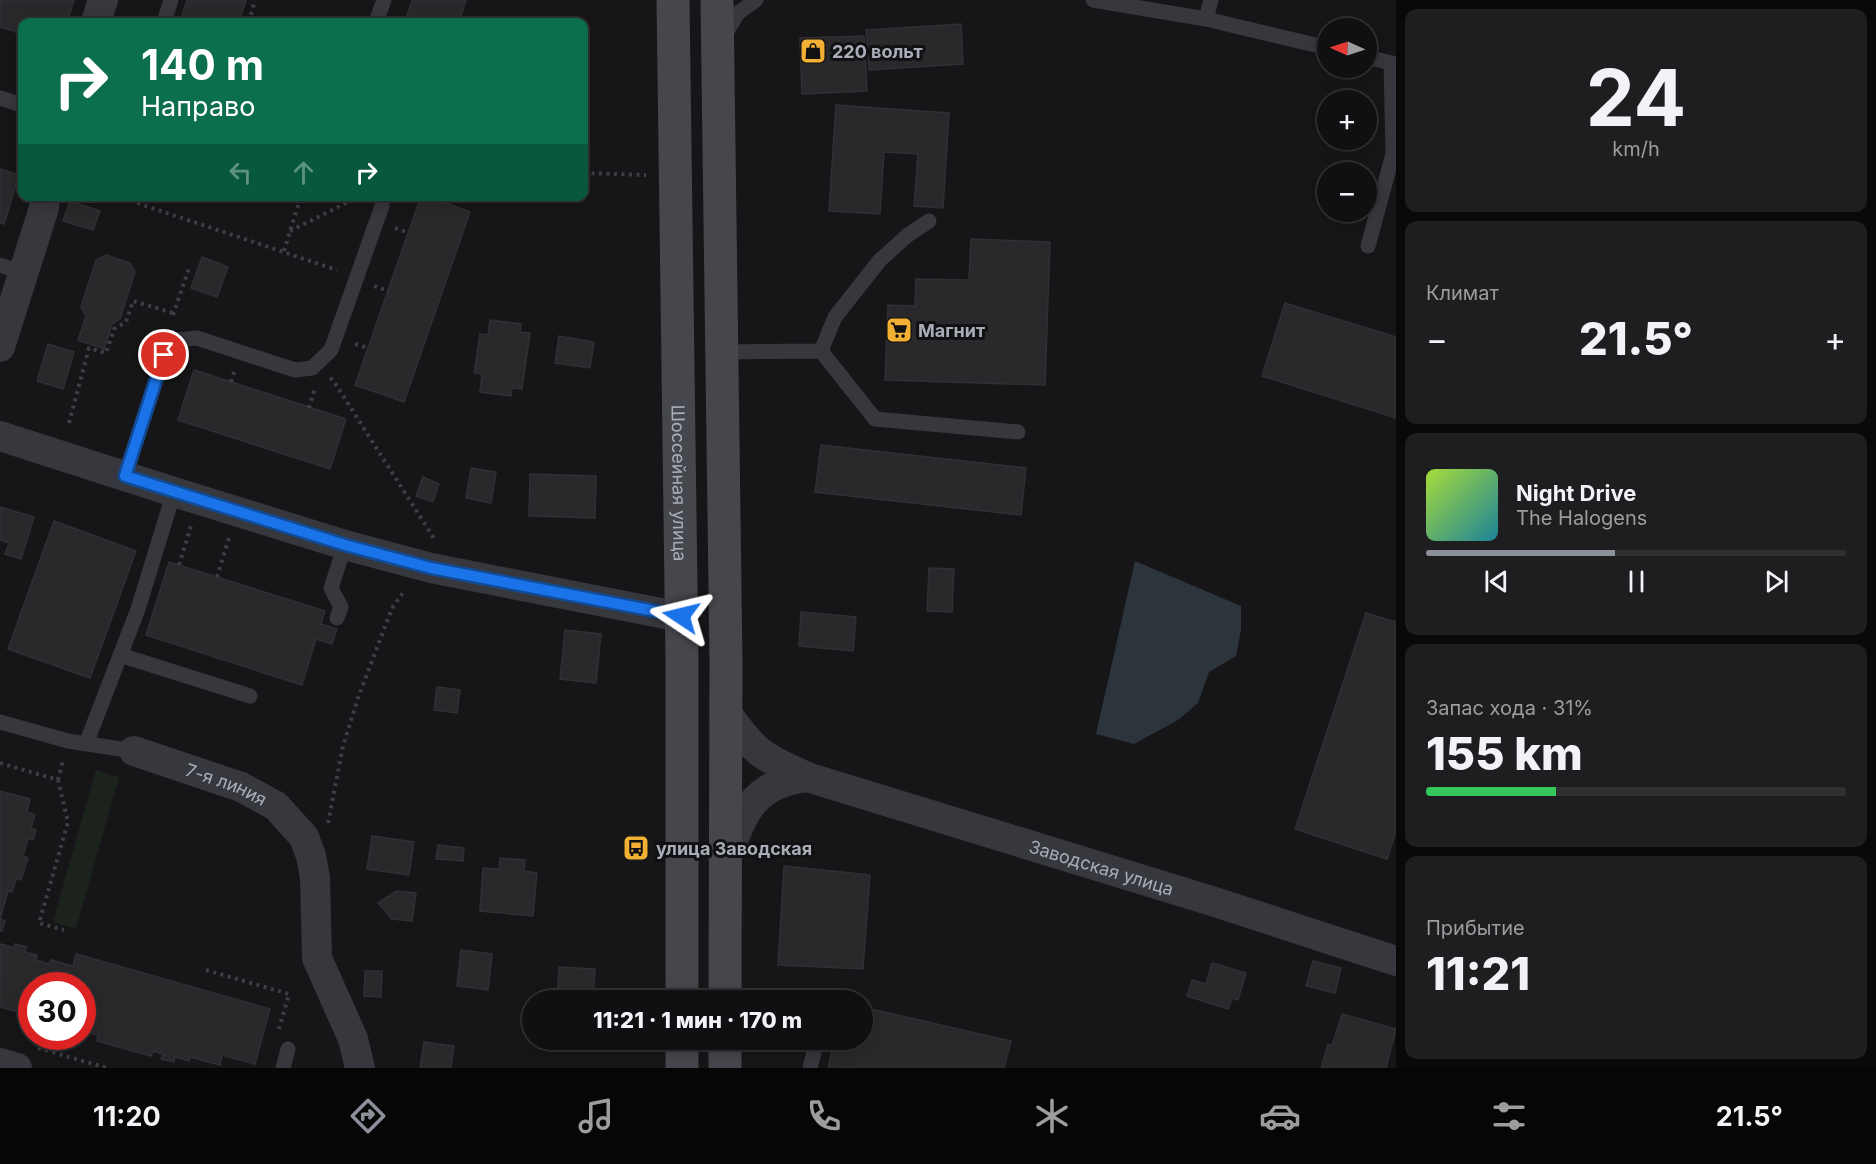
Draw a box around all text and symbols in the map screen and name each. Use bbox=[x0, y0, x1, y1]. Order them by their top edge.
north arrow bbox=[1317, 18, 1377, 78]
map controls bbox=[1317, 18, 1377, 222]
shop icon: 220 вольт bbox=[798, 36, 828, 66]
text: 140 m bbox=[141, 39, 264, 90]
place label: 220 вольт bbox=[832, 41, 923, 62]
icon: right bbox=[42, 42, 120, 120]
text: 24 bbox=[1586, 50, 1686, 145]
text: Направо bbox=[141, 90, 256, 123]
button: + bbox=[1317, 90, 1377, 150]
text: km/h bbox=[1612, 137, 1660, 161]
icon: left bbox=[224, 156, 257, 189]
icon: ahead bbox=[287, 156, 320, 189]
icon: right bbox=[350, 156, 383, 189]
button: − bbox=[1317, 162, 1377, 222]
text: Климат bbox=[1426, 281, 1499, 305]
text: 21.5° bbox=[1579, 311, 1693, 366]
supermarket icon: Магнит bbox=[884, 315, 914, 345]
text: − bbox=[1426, 319, 1448, 359]
text: + bbox=[1824, 319, 1846, 359]
place label: Магнит bbox=[918, 320, 985, 341]
pin bbox=[138, 329, 189, 380]
icon: arrive bbox=[147, 338, 180, 371]
street label: Шоссейная улица bbox=[668, 404, 691, 561]
text: Night Drive bbox=[1516, 480, 1636, 506]
text: The Halogens bbox=[1516, 506, 1647, 530]
icon: previous bbox=[1480, 565, 1513, 598]
icon: pause bbox=[1620, 565, 1653, 598]
icon: next bbox=[1760, 565, 1793, 598]
position arrow bbox=[649, 584, 713, 648]
text: Запас хода · 31% bbox=[1426, 696, 1593, 720]
text: 155 km bbox=[1426, 726, 1583, 781]
street label: 7-я линия bbox=[183, 759, 271, 810]
bus stop icon: улица Заводская bbox=[621, 833, 651, 863]
street label: Заводская улица bbox=[1027, 835, 1176, 899]
place label: улица Заводская bbox=[656, 838, 812, 859]
text: Прибытие bbox=[1426, 916, 1525, 940]
text: 11:21 bbox=[1426, 946, 1530, 1001]
speed limit sign: 30 bbox=[18, 972, 96, 1050]
text: 11:21 · 1 мин · 170 m bbox=[593, 1007, 802, 1033]
icon: directions bbox=[347, 1095, 389, 1137]
icon: music bbox=[575, 1095, 617, 1137]
icon: phone bbox=[803, 1095, 845, 1137]
icon: climate bbox=[1031, 1095, 1073, 1137]
icon: car bbox=[1259, 1095, 1301, 1137]
icon: filters bbox=[1488, 1095, 1530, 1137]
text: 11:20 bbox=[93, 1100, 161, 1133]
text: 21.5° bbox=[1716, 1100, 1783, 1133]

